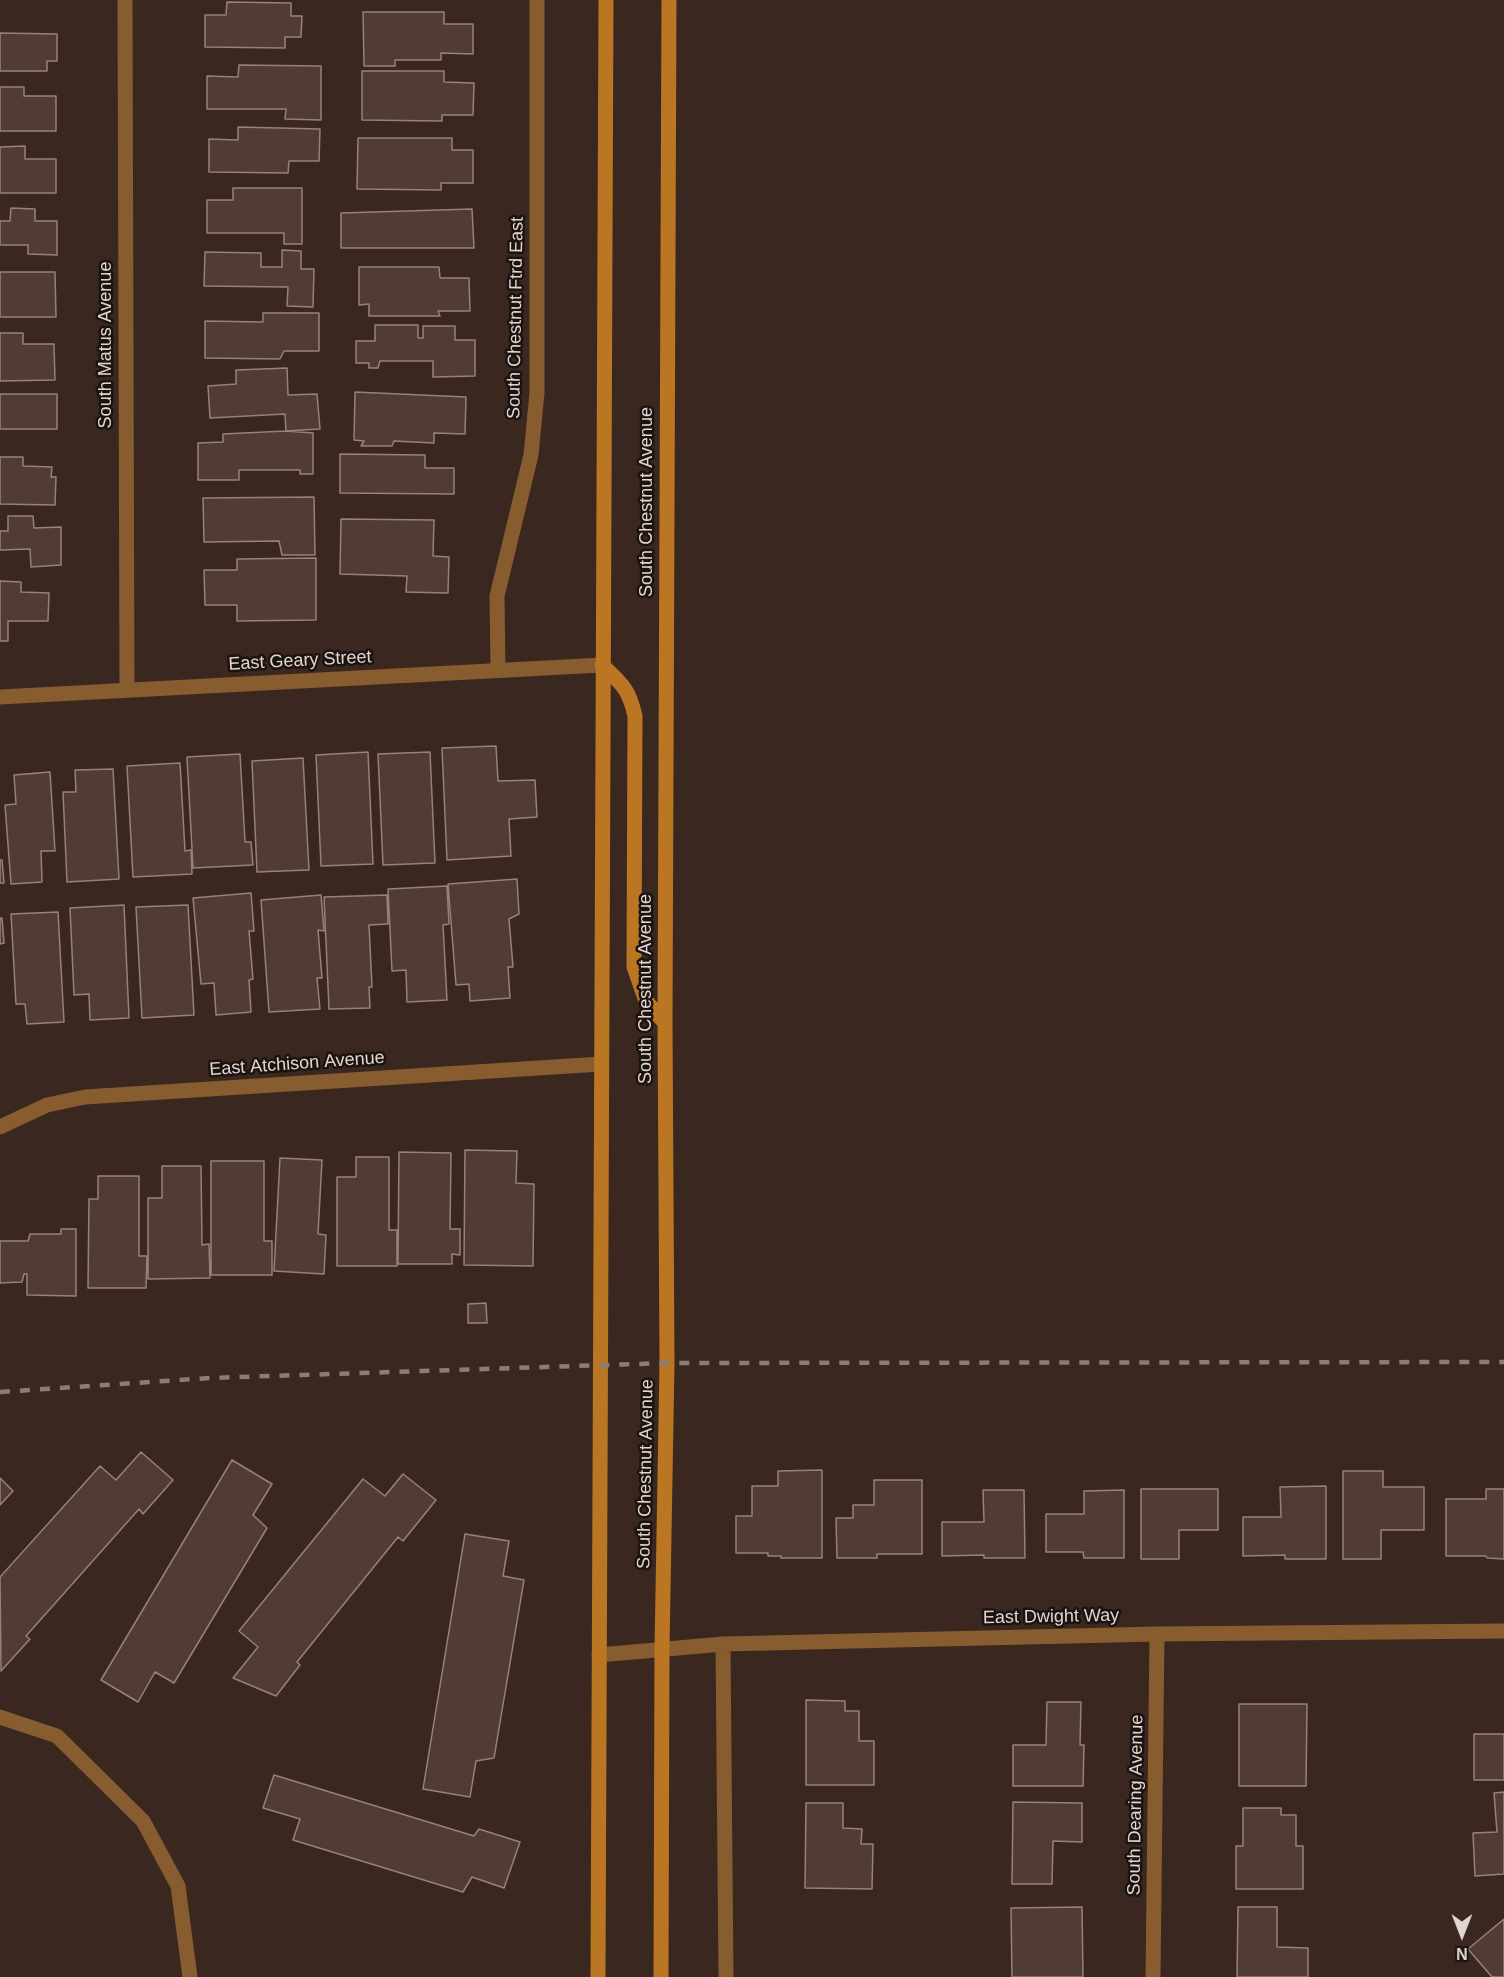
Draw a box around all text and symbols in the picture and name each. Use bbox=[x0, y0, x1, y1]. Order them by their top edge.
street label: South Chestnut Ftrd East bbox=[503, 217, 529, 419]
street label: South Matus Avenue bbox=[95, 262, 117, 428]
street label: South Chestnut Avenue bbox=[636, 407, 658, 597]
street label: East Geary Street bbox=[228, 646, 372, 676]
street label: South Chestnut Avenue bbox=[635, 894, 657, 1084]
street label: East Atchison Avenue bbox=[209, 1047, 385, 1081]
street label: South Chestnut Avenue bbox=[634, 1379, 658, 1569]
street label: East Dwight Way bbox=[983, 1605, 1119, 1629]
street label: South Dearing Avenue bbox=[1124, 1714, 1148, 1896]
north arrow bbox=[1432, 1905, 1492, 1965]
text: N bbox=[1456, 1945, 1468, 1962]

